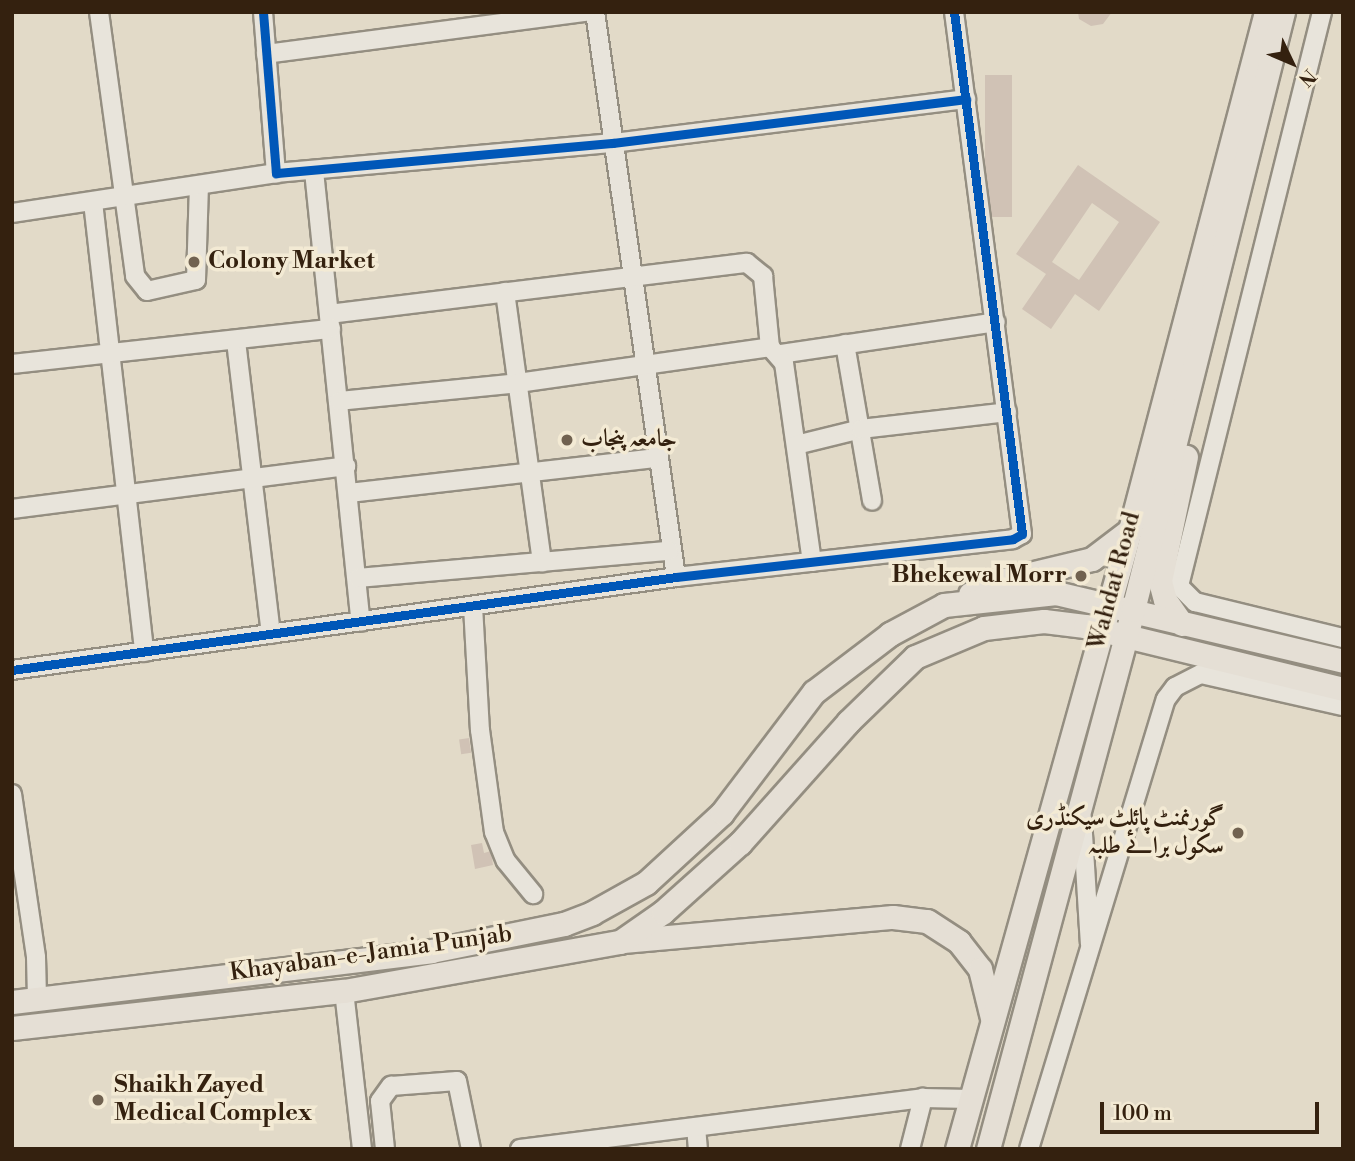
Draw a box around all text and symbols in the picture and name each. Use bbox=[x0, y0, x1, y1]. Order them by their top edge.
north arrow bbox=[1257, 28, 1327, 98]
text: N bbox=[1293, 64, 1321, 91]
place label: Colony Market bbox=[208, 248, 375, 276]
marker: Colony Market bbox=[186, 254, 202, 270]
place label: جامعہ پنجاب bbox=[581, 426, 677, 454]
marker: جامعہ پنجاب bbox=[559, 432, 575, 448]
street label: Wahdat Road bbox=[1083, 509, 1147, 653]
place label: Bhekewal Morr bbox=[891, 562, 1067, 590]
marker: Bhekewal Morr bbox=[1073, 568, 1089, 584]
place label: گورنمنٹ پائلٹ سیکنڈری سکول برائے طلبہ bbox=[1026, 805, 1224, 861]
marker: گورنمنٹ پائلٹ سیکنڈری سکول برائے طلبہ bbox=[1230, 825, 1246, 841]
street label: Khayaban-e-Jamia Punjab bbox=[228, 920, 514, 988]
place label: Shaikh Zayed Medical Complex bbox=[114, 1072, 312, 1128]
scale bar bbox=[1103, 1088, 1322, 1132]
marker: Shaikh Zayed Medical Complex bbox=[88, 1090, 108, 1110]
text: 100 m bbox=[1113, 1101, 1172, 1127]

